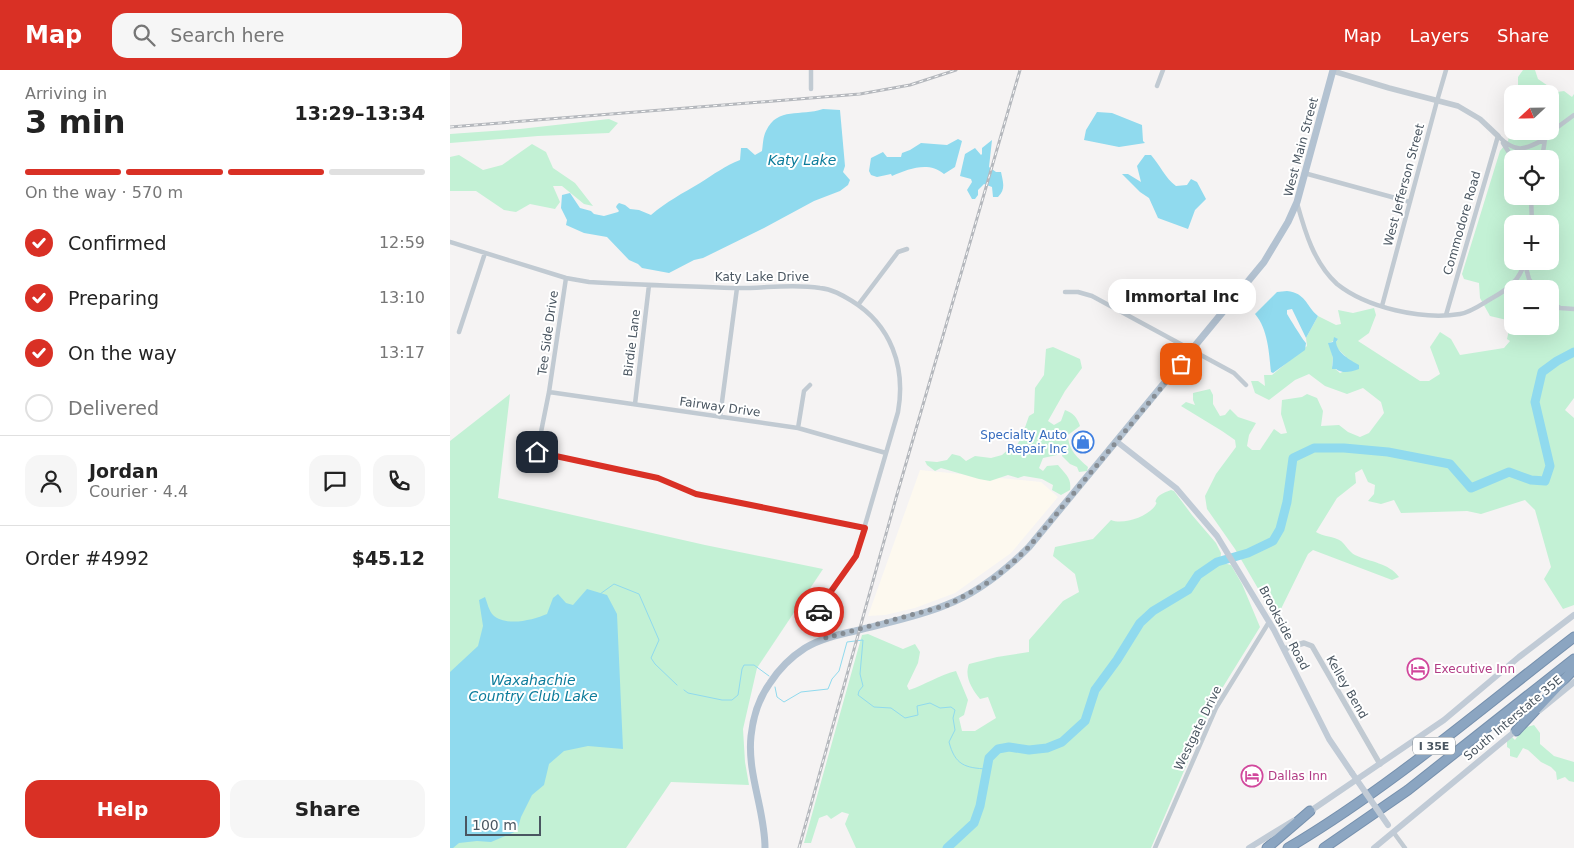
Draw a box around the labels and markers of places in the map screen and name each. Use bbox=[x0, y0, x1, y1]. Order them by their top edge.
callout: Immortal Inc bbox=[1107, 279, 1255, 314]
pin bbox=[1160, 343, 1202, 385]
place label: Specialty Auto Repair Inc bbox=[980, 428, 1067, 456]
shop icon: Specialty Auto Repair Inc bbox=[1071, 430, 1095, 454]
pin bbox=[516, 431, 558, 473]
hotel icon: Executive Inn bbox=[1406, 657, 1430, 681]
place label: Executive Inn bbox=[1434, 662, 1515, 676]
hotel icon: Dallas Inn bbox=[1240, 764, 1264, 788]
place label: Dallas Inn bbox=[1268, 769, 1327, 783]

